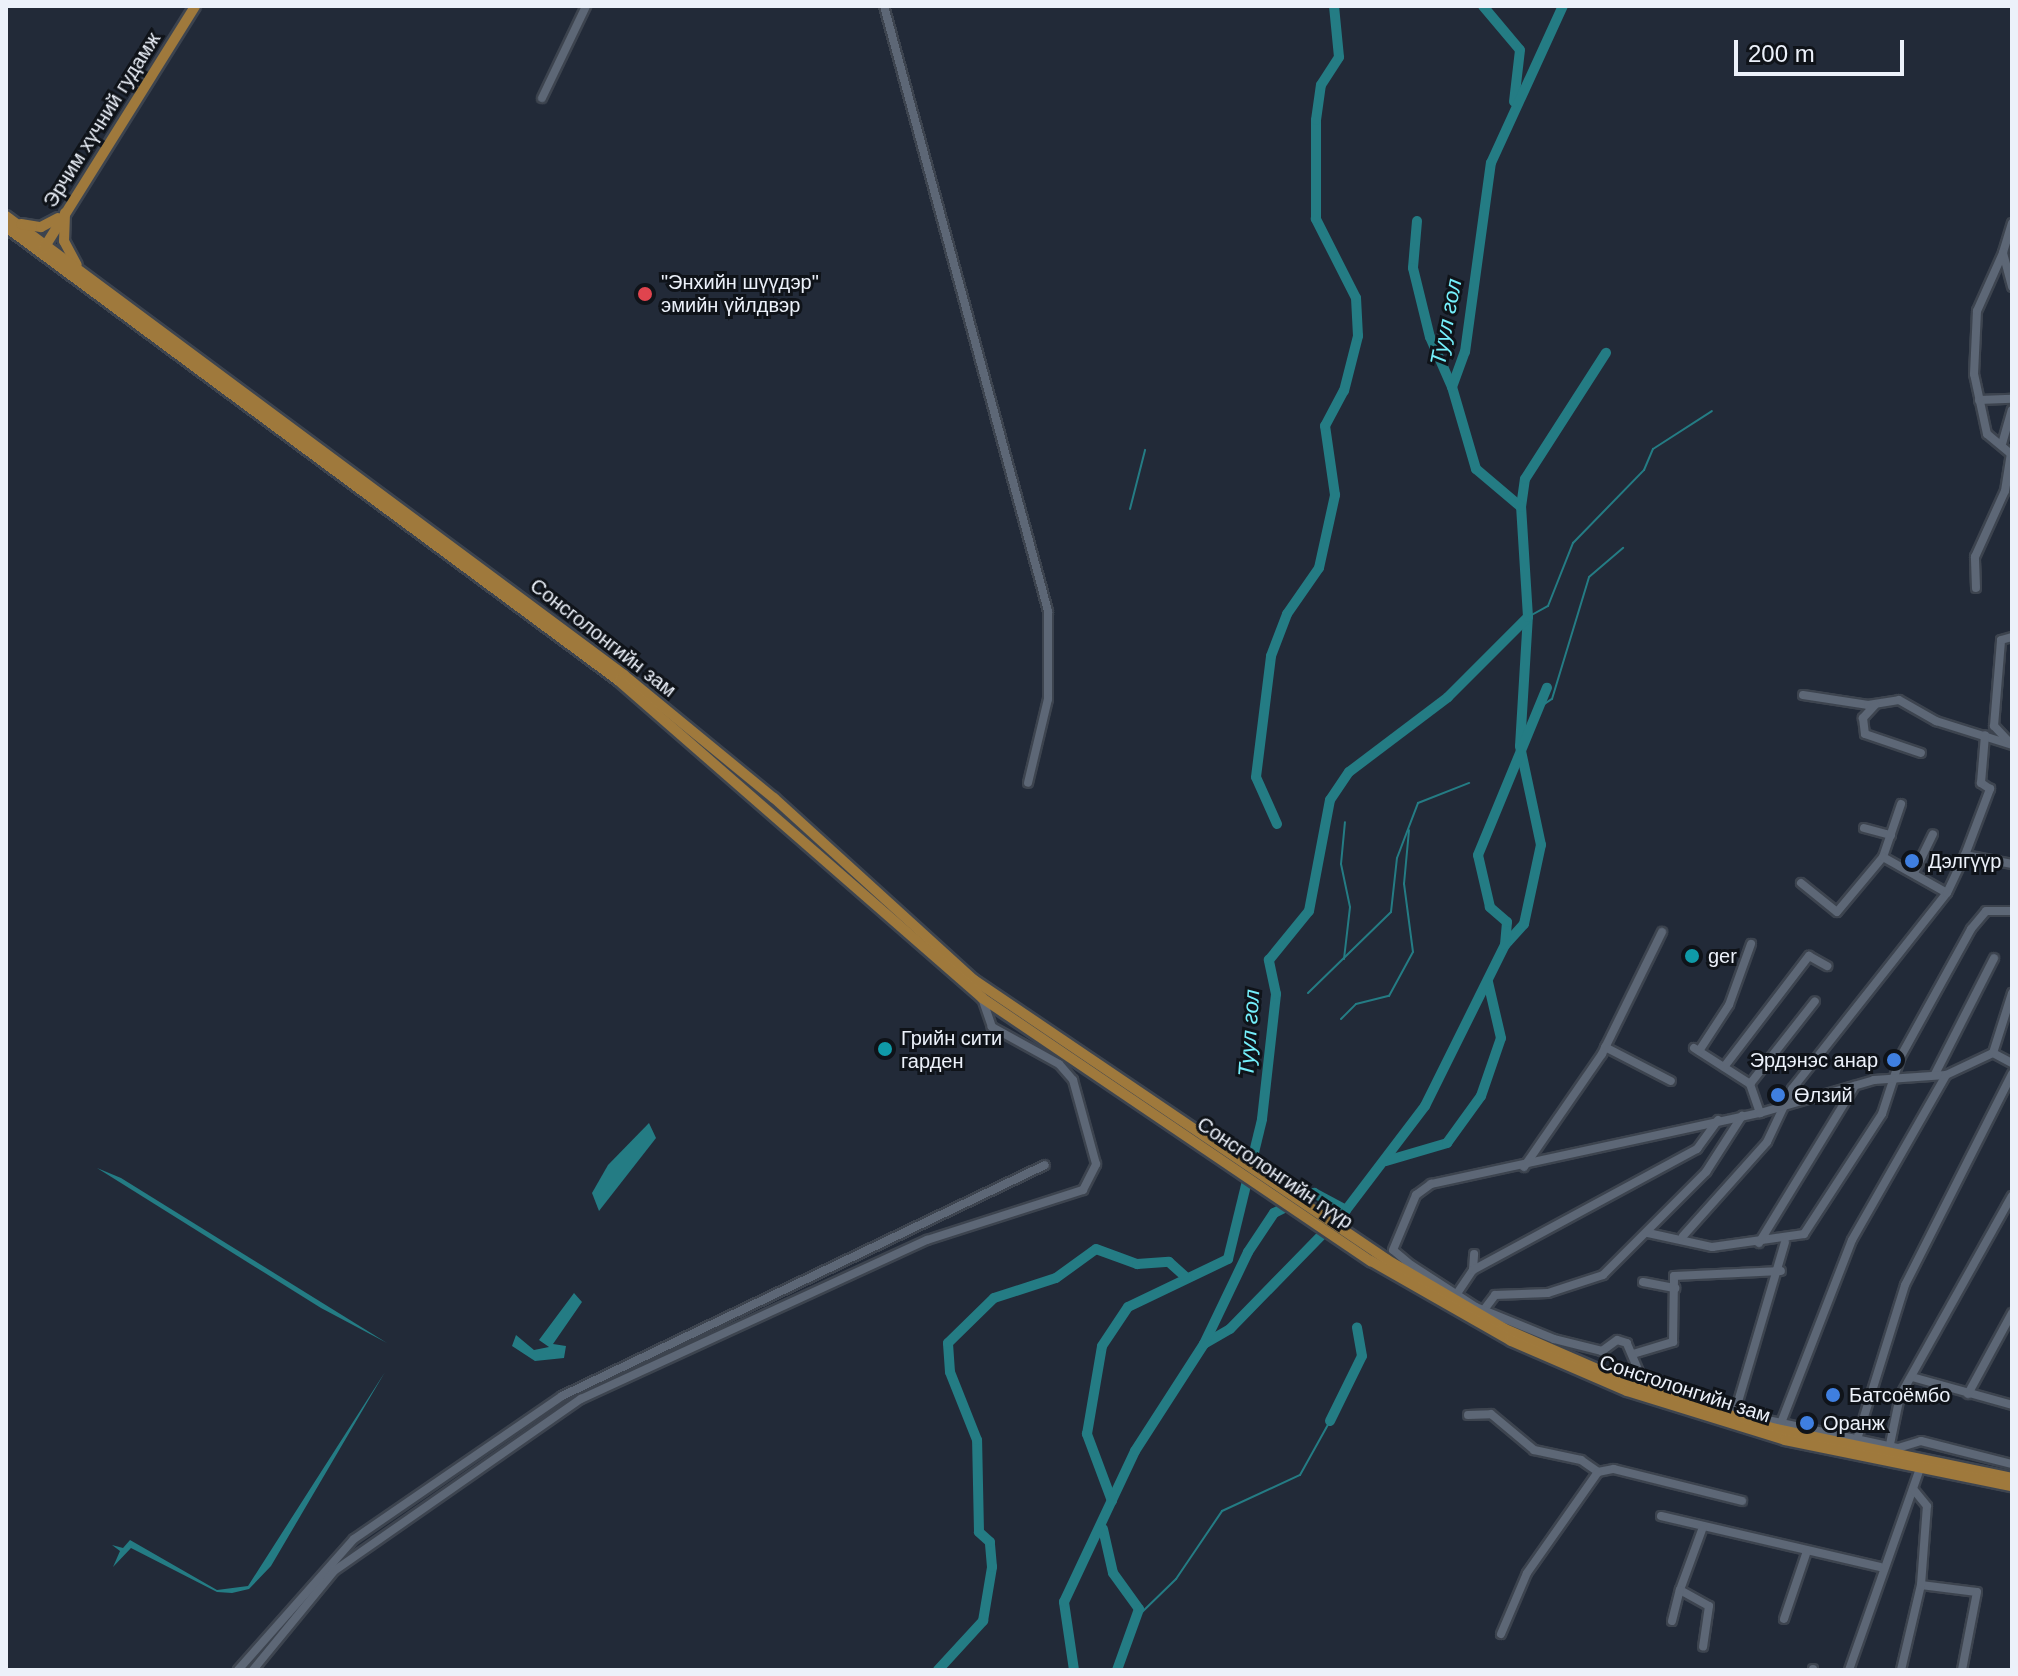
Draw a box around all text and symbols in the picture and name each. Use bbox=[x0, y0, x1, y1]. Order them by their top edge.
scale bar bbox=[1738, 24, 1908, 74]
street label: Эрчим хүчний гудамж bbox=[38, 28, 166, 212]
text: 200 m bbox=[1748, 40, 1815, 67]
place label: "Энхийн шүүдэр" эмийн үйлдвэр bbox=[661, 270, 819, 317]
water label: Туул гол bbox=[1425, 276, 1467, 368]
marker: "Энхийн шүүдэр" эмийн үйлдвэр bbox=[636, 285, 654, 303]
street label: Сонсголонгийн зам bbox=[525, 574, 681, 702]
place label: Дэлгүүр bbox=[1928, 849, 2001, 873]
marker: Дэлгүүр bbox=[1903, 852, 1921, 870]
place label: ger bbox=[1708, 944, 1737, 968]
marker: ger bbox=[1683, 947, 1701, 965]
water label: Туул гол bbox=[1233, 988, 1265, 1078]
place label: Грийн сити гарден bbox=[901, 1026, 1002, 1073]
marker: Грийн сити гарден bbox=[876, 1040, 894, 1058]
place label: Эрдэнэс анар bbox=[1750, 1048, 1878, 1072]
marker: Эрдэнэс анар bbox=[1885, 1051, 1903, 1069]
place label: Өлзий bbox=[1794, 1083, 1853, 1107]
marker: Өлзий bbox=[1769, 1086, 1787, 1104]
street label: Сонсголонгийн гүүр bbox=[1192, 1112, 1358, 1234]
street label: Сонсголонгийн зам bbox=[1596, 1350, 1774, 1428]
place label: Батсоёмбо bbox=[1849, 1383, 1950, 1407]
marker: Батсоёмбо bbox=[1824, 1386, 1842, 1404]
place label: Оранж bbox=[1823, 1411, 1885, 1435]
marker: Оранж bbox=[1798, 1414, 1816, 1432]

